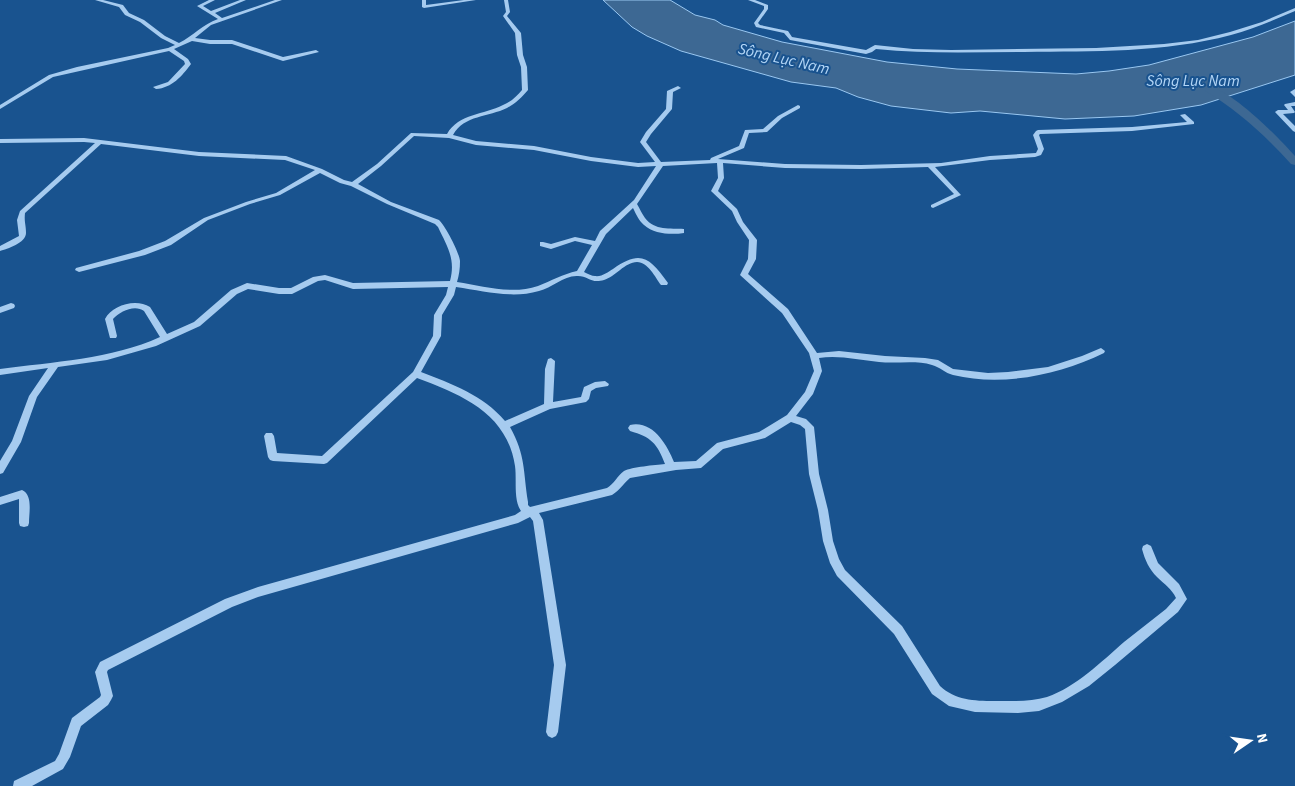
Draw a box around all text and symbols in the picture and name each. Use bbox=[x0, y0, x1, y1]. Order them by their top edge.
water label: Sông Lục Nam bbox=[736, 38, 832, 80]
water label: Sông Lục Nam bbox=[1146, 70, 1240, 92]
north arrow bbox=[1225, 716, 1275, 766]
text: N bbox=[1251, 732, 1272, 745]

